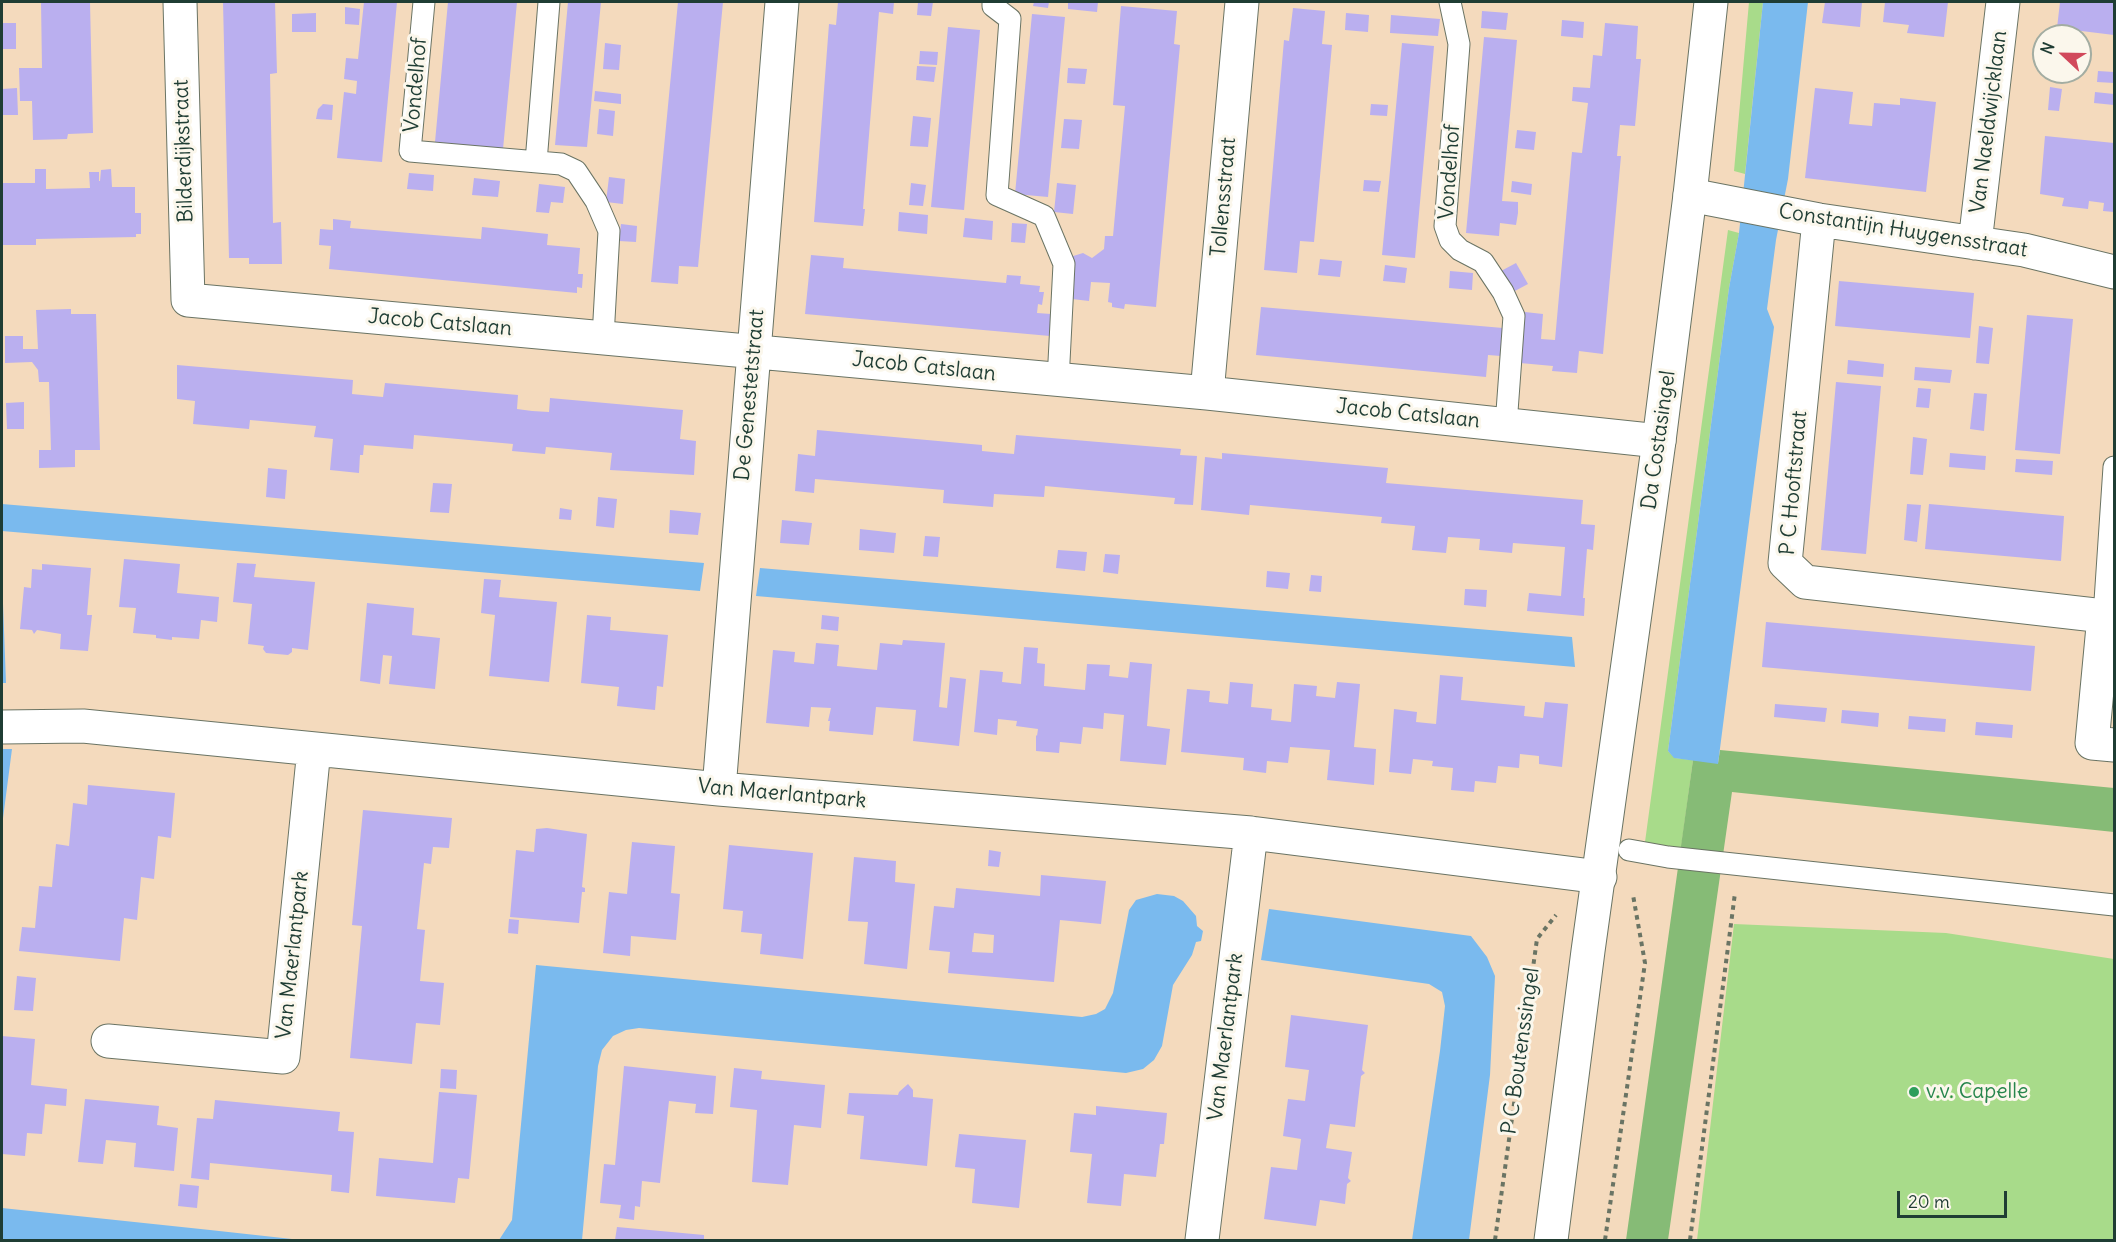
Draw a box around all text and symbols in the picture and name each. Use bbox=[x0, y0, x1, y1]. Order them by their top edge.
north arrow bbox=[2032, 24, 2092, 84]
street label: Van Naeldwijcklaan bbox=[1965, 29, 2013, 215]
street label: Vondelhof bbox=[399, 36, 433, 134]
text: N bbox=[2036, 39, 2059, 57]
street label: Bilderdijkstraat bbox=[169, 79, 199, 223]
street label: Vondelhof bbox=[1434, 124, 1466, 220]
street label: Tollensstraat bbox=[1206, 136, 1242, 258]
street label: Constantijn Huygensstraat bbox=[1777, 199, 2029, 263]
street label: Jacob Catslaan bbox=[367, 304, 513, 342]
street label: De Genestetstraat bbox=[730, 308, 770, 482]
street label: Jacob Catslaan bbox=[851, 347, 997, 387]
street label: Da Costasingel bbox=[1637, 369, 1681, 511]
street label: Jacob Catslaan bbox=[1335, 394, 1481, 434]
street label: P C Hooftstraat bbox=[1775, 410, 1813, 556]
street label: Van Maerlantpark bbox=[697, 774, 867, 814]
street label: Van Maerlantpark bbox=[272, 870, 314, 1040]
street label: Van Maerlantpark bbox=[1203, 952, 1249, 1122]
street label: P C Boutenssingel bbox=[1497, 966, 1545, 1136]
place label: v.v. Capelle bbox=[1926, 1079, 2028, 1105]
marker: v.v. Capelle bbox=[1907, 1085, 1921, 1099]
scale bar bbox=[1900, 1179, 2010, 1217]
text: 20 m bbox=[1908, 1190, 1950, 1213]

